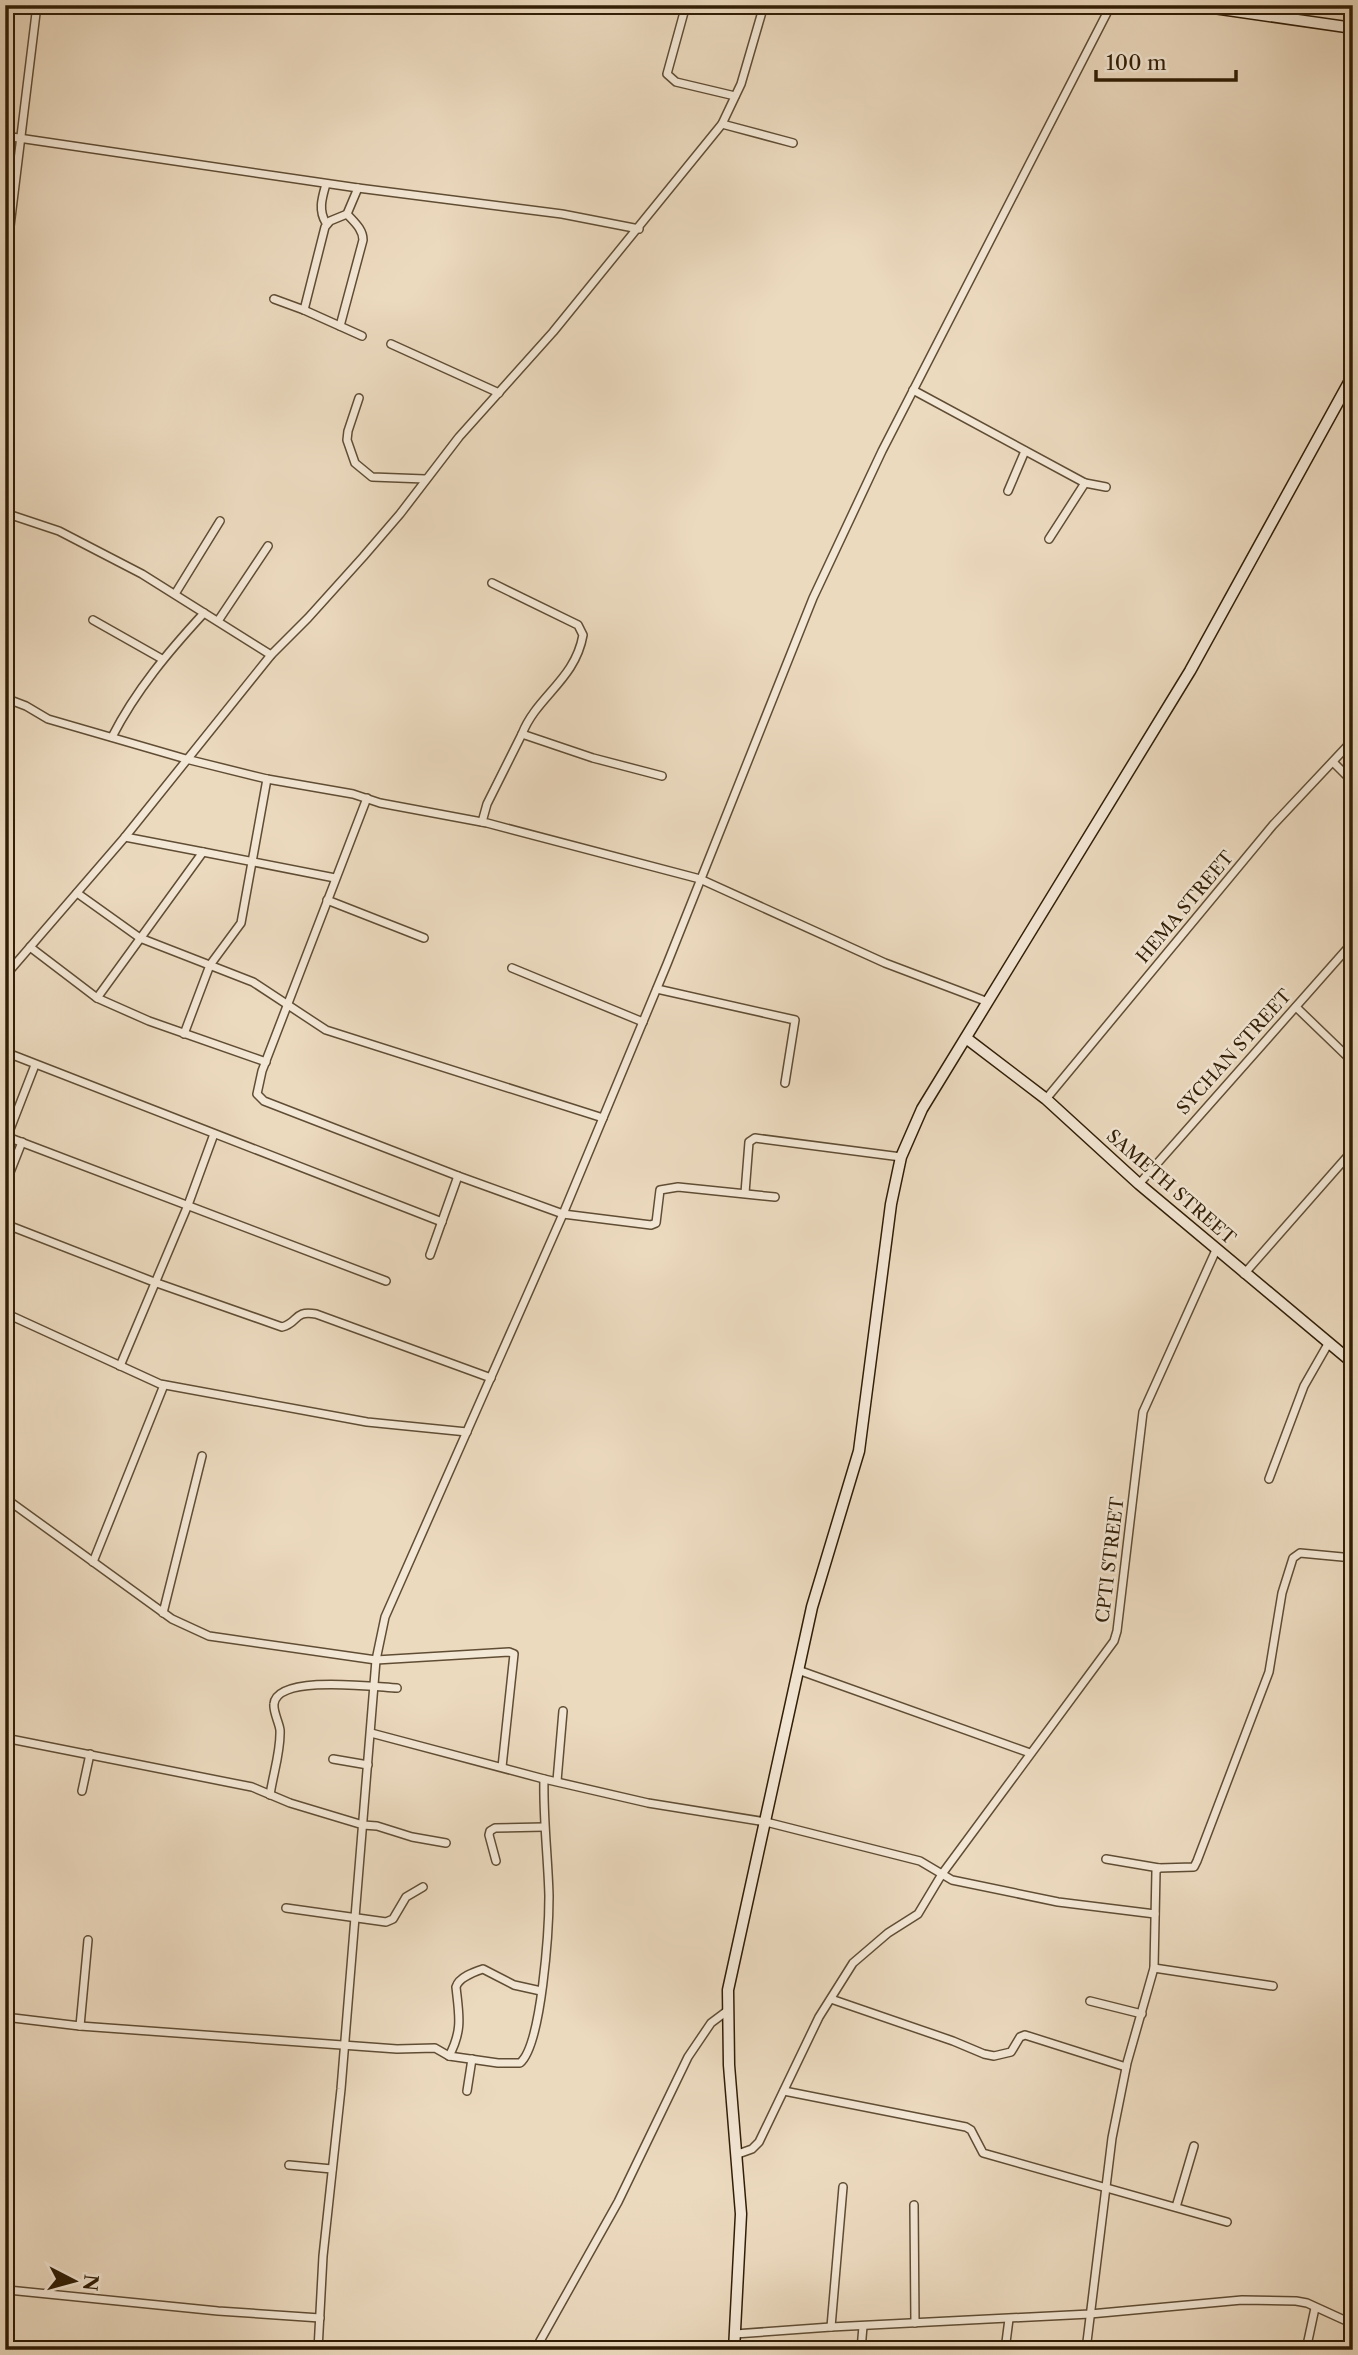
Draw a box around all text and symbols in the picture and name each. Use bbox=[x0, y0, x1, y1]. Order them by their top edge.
scale bar bbox=[1096, 38, 1236, 82]
text: 100 m bbox=[1106, 50, 1167, 75]
street label: HEMA STREET bbox=[1132, 846, 1238, 967]
street label: SYCHAN STREET bbox=[1172, 985, 1296, 1119]
street label: SAMETH STREET bbox=[1102, 1125, 1240, 1249]
street label: CPTI STREET bbox=[1091, 1495, 1129, 1624]
north arrow bbox=[38, 2246, 108, 2316]
text: N bbox=[78, 2273, 103, 2292]

